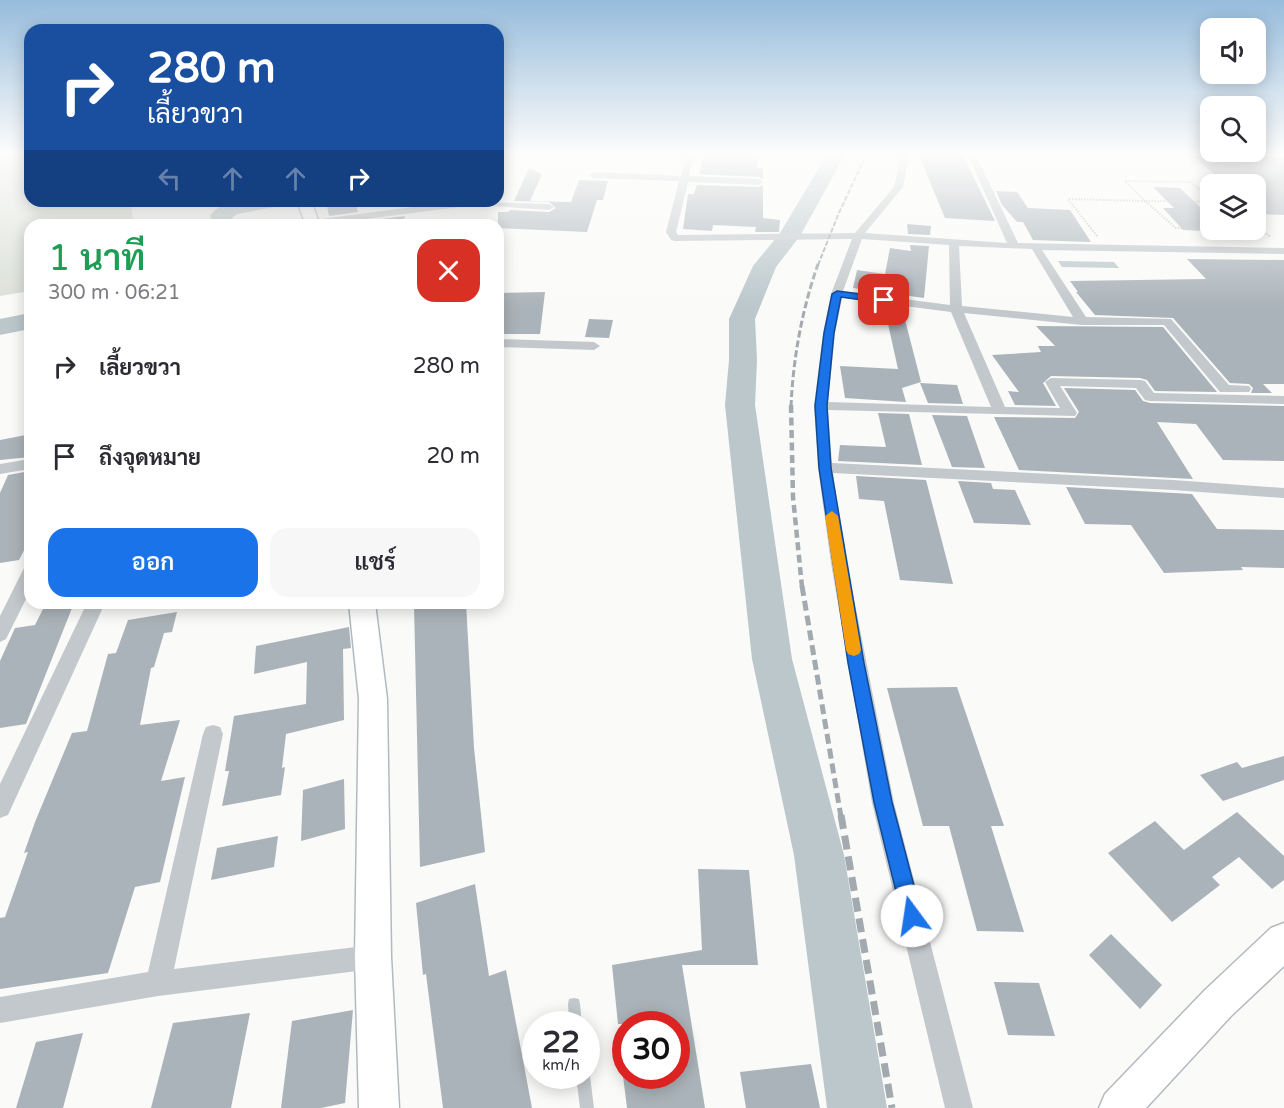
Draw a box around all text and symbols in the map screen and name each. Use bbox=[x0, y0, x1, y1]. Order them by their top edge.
map controls bbox=[1200, 18, 1266, 240]
button: sound bbox=[1200, 18, 1266, 84]
text: 280 m bbox=[147, 43, 276, 94]
icon: right bbox=[48, 48, 126, 126]
button: search bbox=[1200, 96, 1266, 162]
text: เลี้ยวขวา bbox=[147, 98, 243, 131]
icon: left bbox=[153, 162, 186, 195]
icon: ahead bbox=[216, 162, 249, 195]
icon: ahead bbox=[279, 162, 312, 195]
icon: right bbox=[342, 162, 375, 195]
button: layers bbox=[1200, 174, 1266, 240]
text: 1 นาที bbox=[48, 237, 145, 280]
button: close bbox=[417, 239, 480, 302]
pin bbox=[858, 274, 909, 325]
text: 300 m · 06:21 bbox=[48, 281, 180, 305]
icon: arrive bbox=[867, 283, 900, 316]
icon: right bbox=[48, 350, 81, 383]
text: 280 m bbox=[413, 353, 480, 379]
text: เลี้ยวขวา bbox=[99, 355, 181, 381]
icon: arrive bbox=[48, 440, 81, 473]
text: 20 m bbox=[426, 443, 480, 469]
text: ถึงจุดหมาย bbox=[99, 445, 201, 471]
button: ออก bbox=[48, 528, 258, 597]
button: แชร์ bbox=[270, 528, 480, 597]
position arrow bbox=[880, 884, 944, 948]
speed limit sign: 30 bbox=[612, 1011, 690, 1089]
text: 22 bbox=[542, 1024, 580, 1061]
text: km/h bbox=[542, 1056, 580, 1074]

